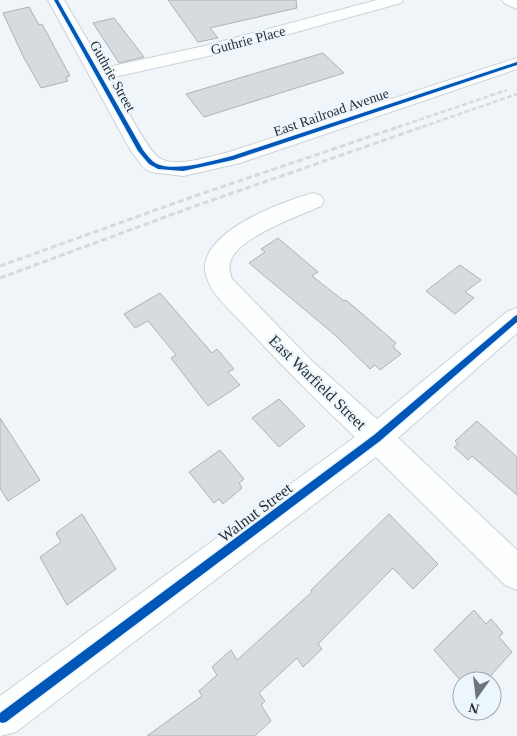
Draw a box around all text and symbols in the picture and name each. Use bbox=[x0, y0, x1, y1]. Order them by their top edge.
street label: Guthrie Place bbox=[209, 23, 287, 58]
street label: Guthrie Street bbox=[87, 38, 138, 114]
street label: East Railroad Avenue bbox=[271, 86, 391, 139]
street label: East Warfield Street bbox=[266, 332, 370, 433]
street label: Walnut Street bbox=[215, 479, 296, 545]
north arrow bbox=[452, 671, 502, 721]
text: N bbox=[467, 700, 481, 717]

